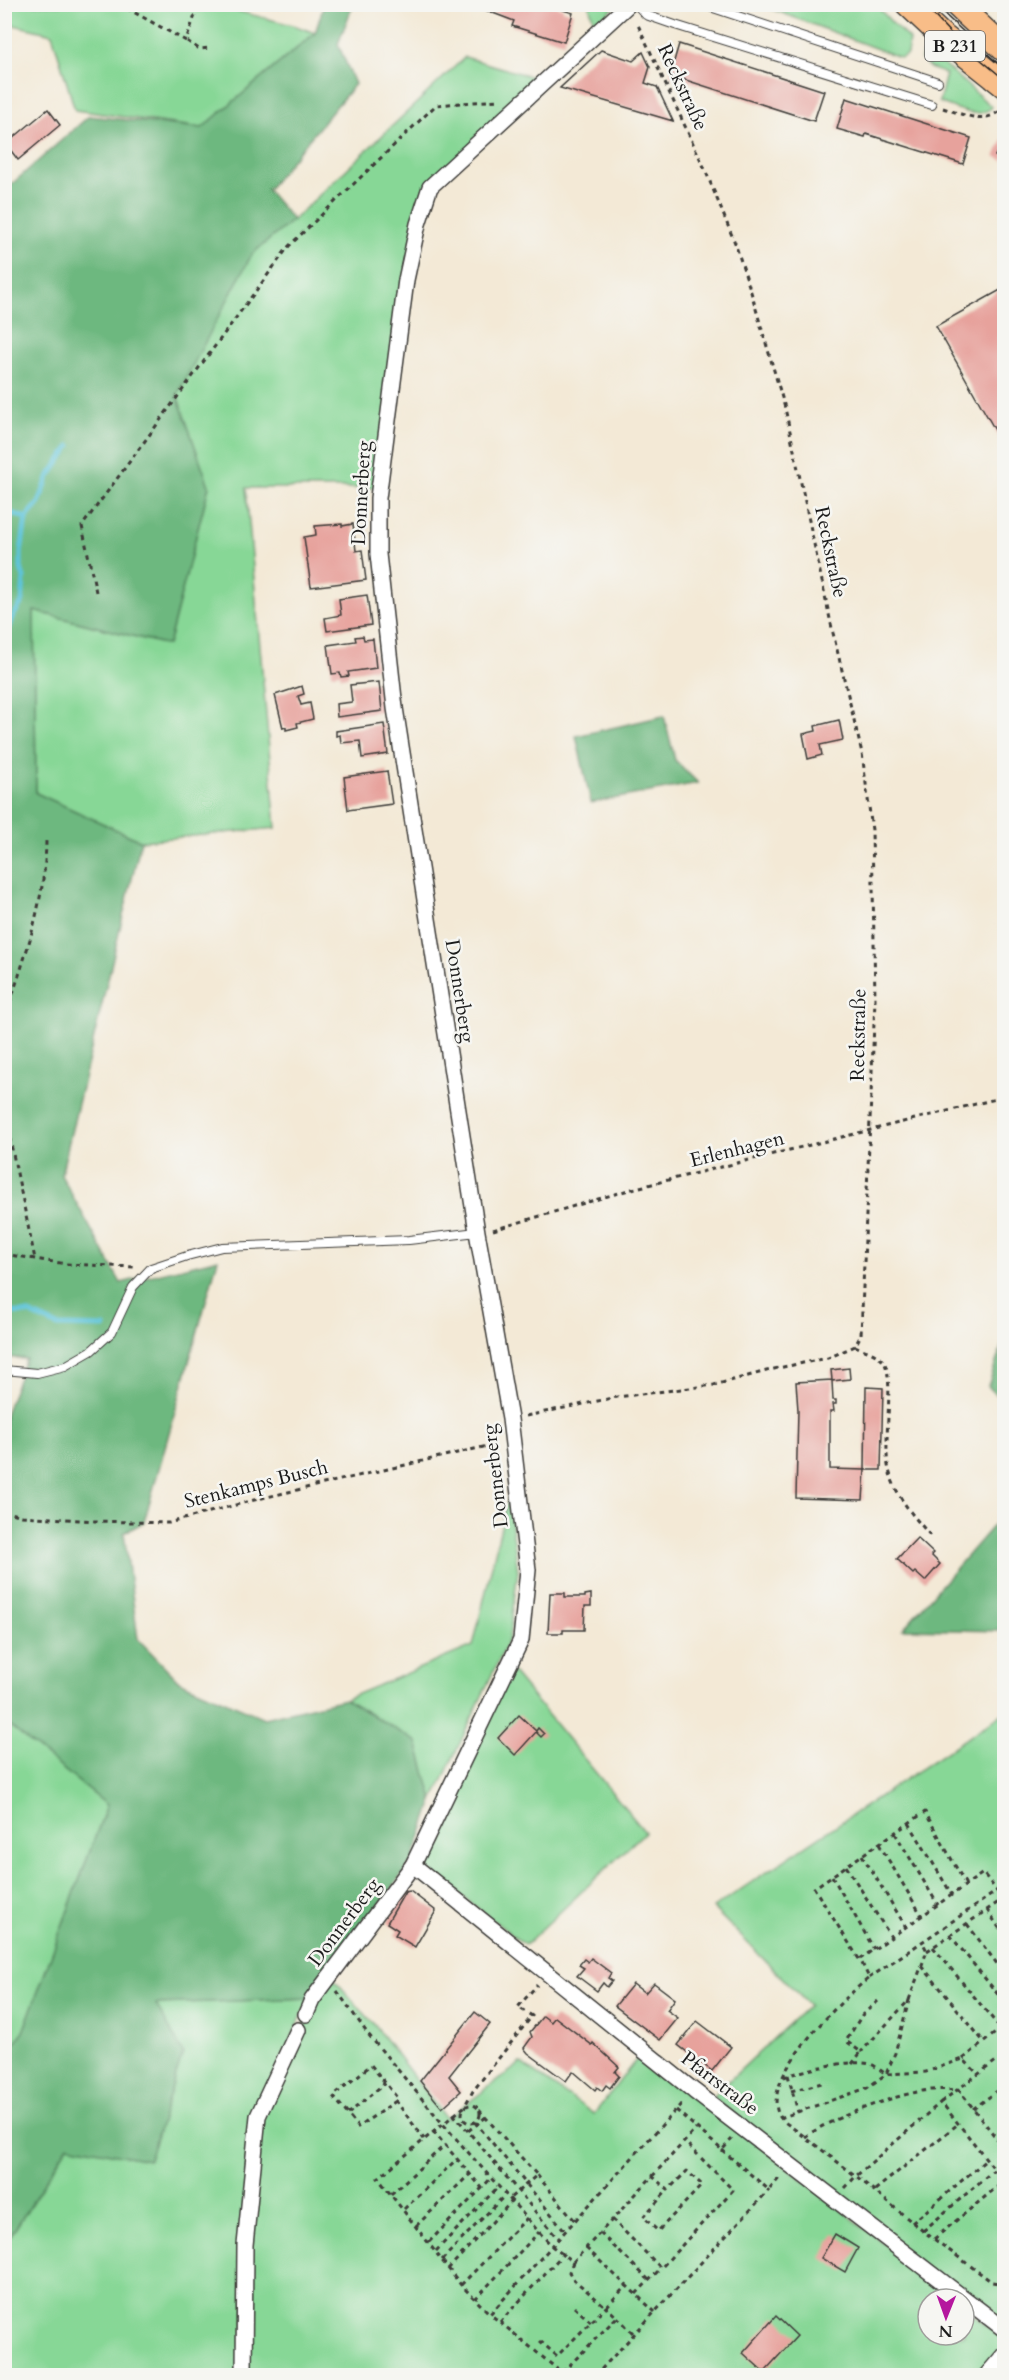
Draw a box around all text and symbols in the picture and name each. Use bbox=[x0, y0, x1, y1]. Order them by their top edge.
road number: B 231 bbox=[925, 31, 985, 61]
street label: Reckstraße bbox=[651, 39, 715, 135]
street label: Donnerberg bbox=[345, 439, 377, 546]
street label: Reckstraße bbox=[808, 504, 854, 600]
street label: Donnerberg bbox=[438, 937, 482, 1045]
street label: Reckstraße bbox=[844, 988, 872, 1082]
street label: Erlenhagen bbox=[687, 1124, 788, 1174]
street label: Donnerberg bbox=[475, 1422, 515, 1530]
street label: Stenkamps Busch bbox=[181, 1453, 331, 1515]
street label: Donnerberg bbox=[302, 1872, 387, 1972]
street label: Pfarrstraße bbox=[676, 2045, 764, 2121]
north arrow bbox=[916, 2287, 976, 2347]
text: N bbox=[939, 2320, 953, 2342]

